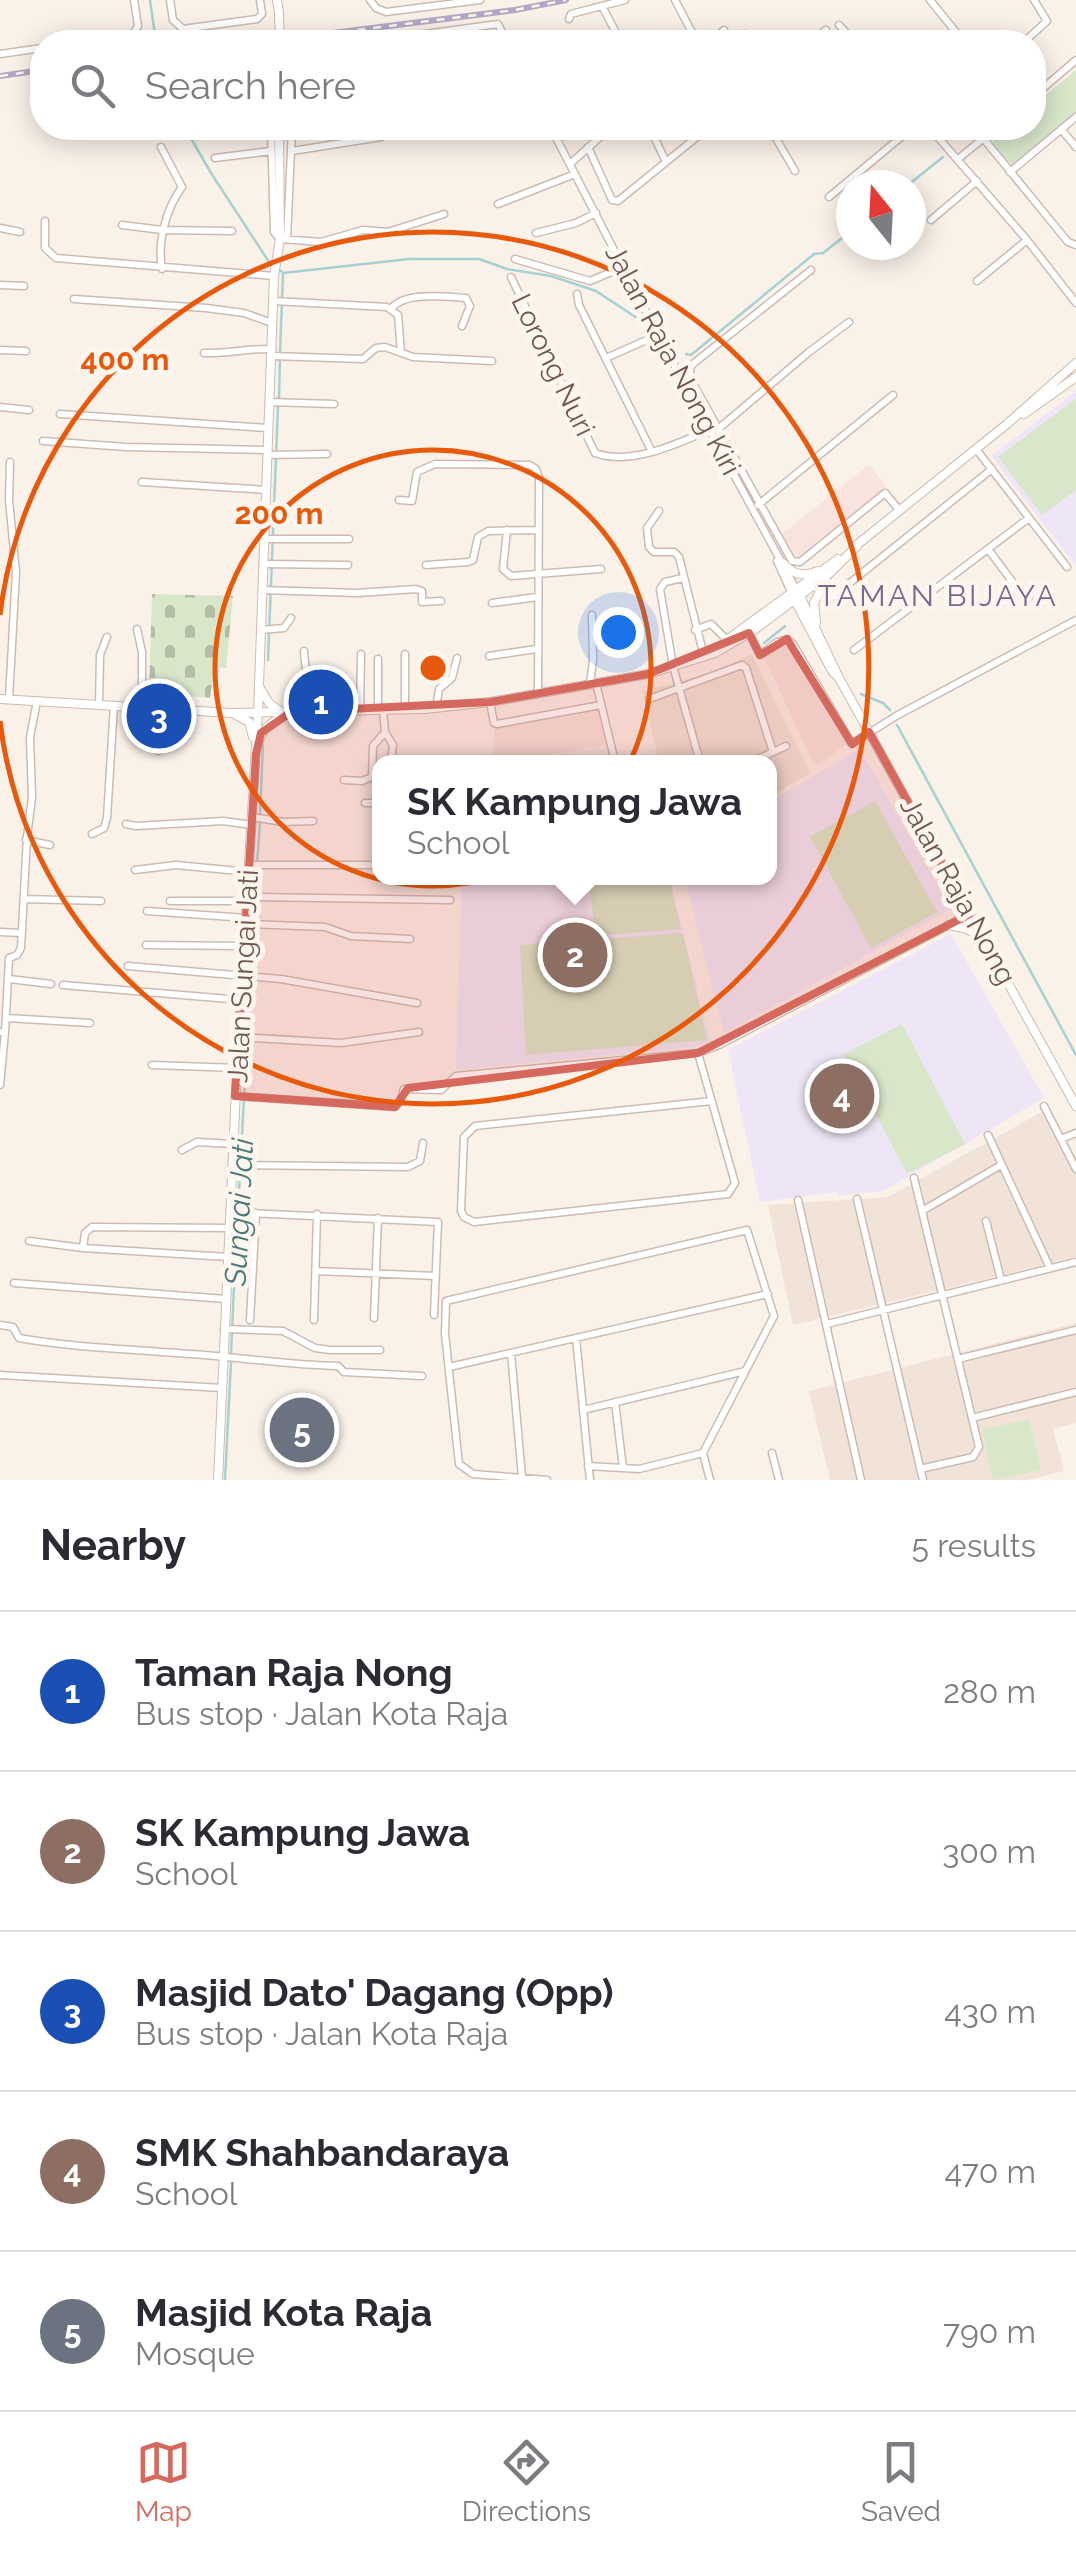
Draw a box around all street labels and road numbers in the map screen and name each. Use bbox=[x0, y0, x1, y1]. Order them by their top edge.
street label: Jalan Raja Nong Kiri bbox=[598, 239, 748, 481]
street label: Lorong Nuri bbox=[504, 289, 602, 441]
street label: Jalan Raja Nong bbox=[893, 792, 1023, 990]
street label: Jalan Sungai Jati bbox=[221, 868, 265, 1084]

